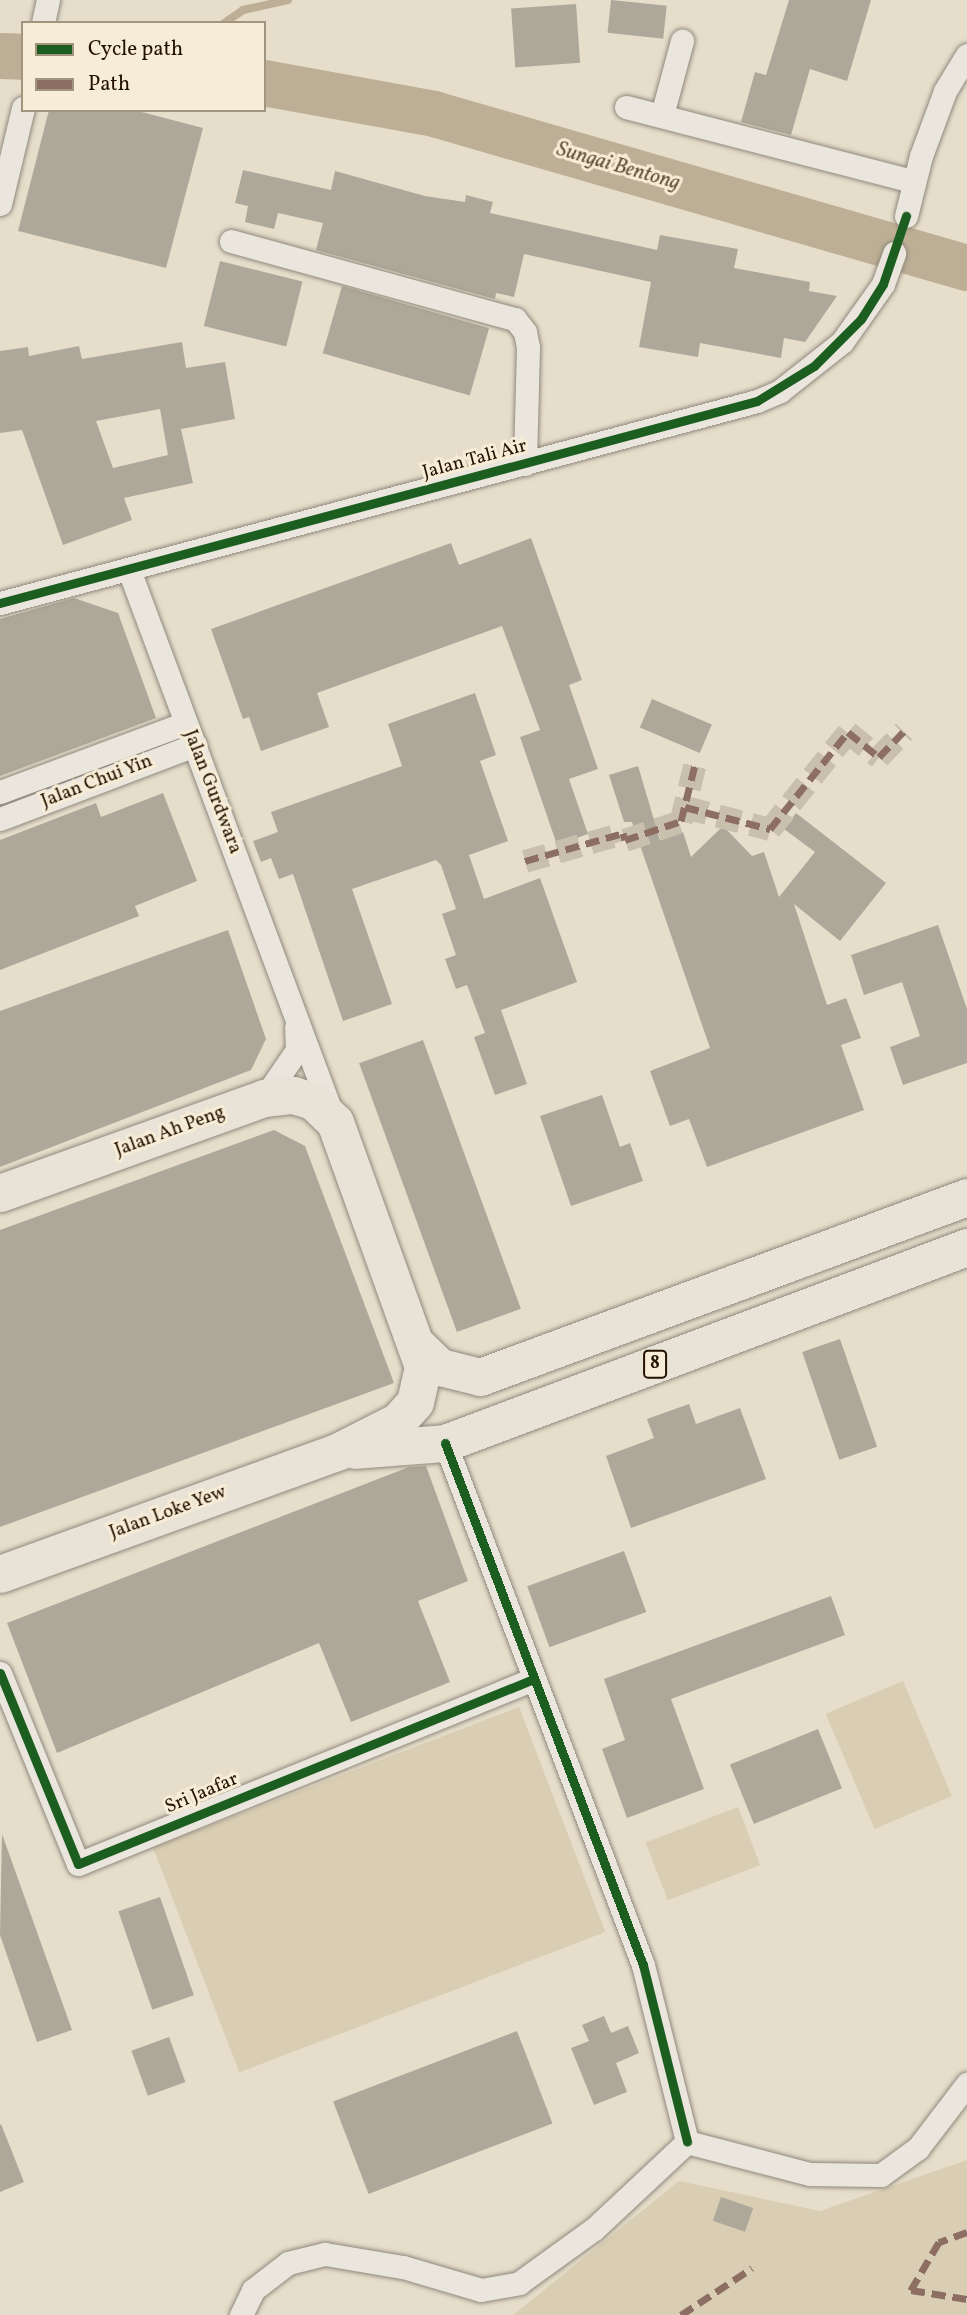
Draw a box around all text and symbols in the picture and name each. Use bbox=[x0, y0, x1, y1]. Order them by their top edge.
legend bbox=[21, 21, 266, 112]
text: Cycle path bbox=[88, 35, 183, 64]
text: Path bbox=[88, 70, 130, 99]
water label: Sungai Bentong bbox=[553, 137, 683, 197]
street label: Jalan Tali Air bbox=[420, 435, 530, 485]
street label: Jalan Gurdwara bbox=[178, 727, 246, 857]
street label: Jalan Chui Yin bbox=[38, 750, 156, 814]
street label: Jalan Ah Peng bbox=[112, 1102, 228, 1162]
road number: 8 bbox=[643, 1350, 667, 1378]
street label: Jalan Loke Yew bbox=[106, 1481, 230, 1545]
street label: Sri Jaafar bbox=[162, 1768, 242, 1820]

